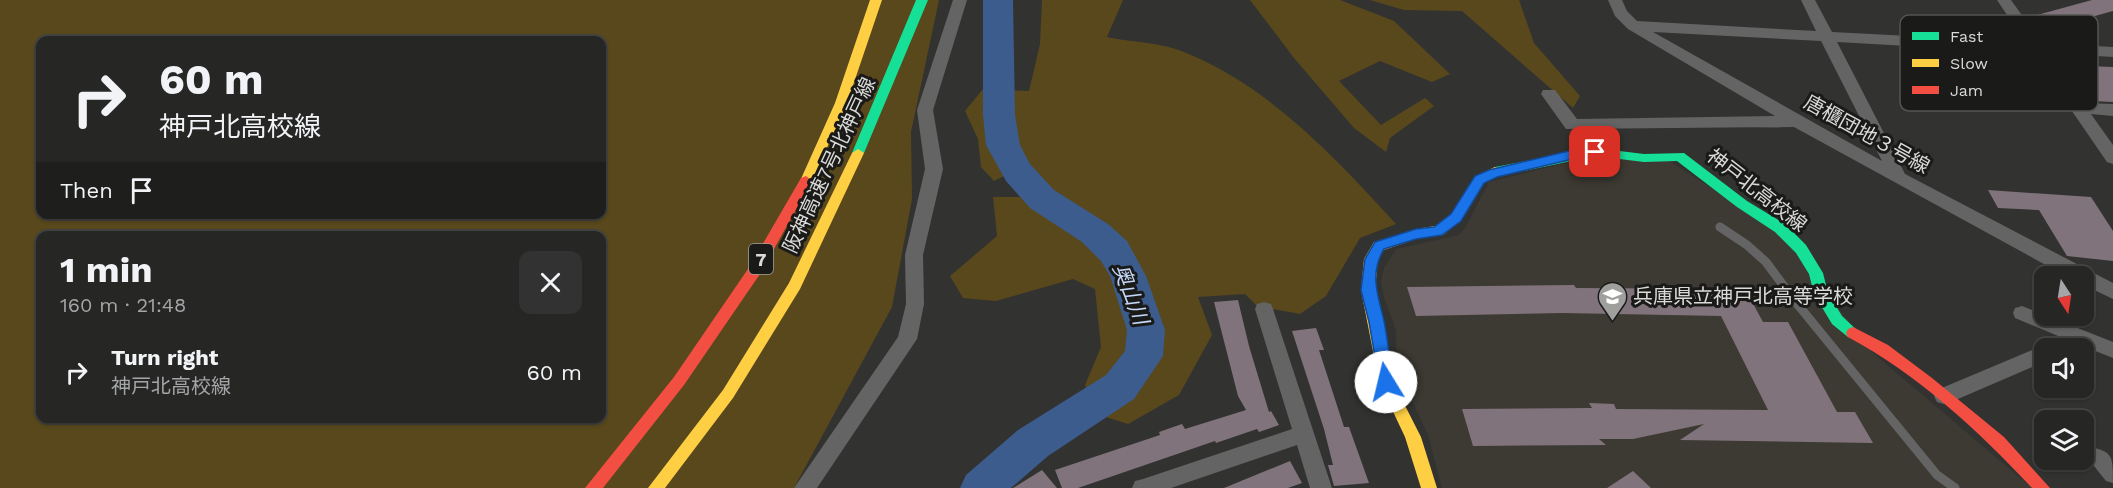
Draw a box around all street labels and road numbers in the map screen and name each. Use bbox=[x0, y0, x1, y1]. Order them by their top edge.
street label: 阪神高速7号北神戸線 bbox=[778, 73, 880, 257]
street label: 唐櫃団地３号線 bbox=[1800, 90, 1934, 178]
street label: 神戸北高校線 bbox=[1702, 144, 1812, 236]
road number: 7 bbox=[749, 244, 773, 274]

